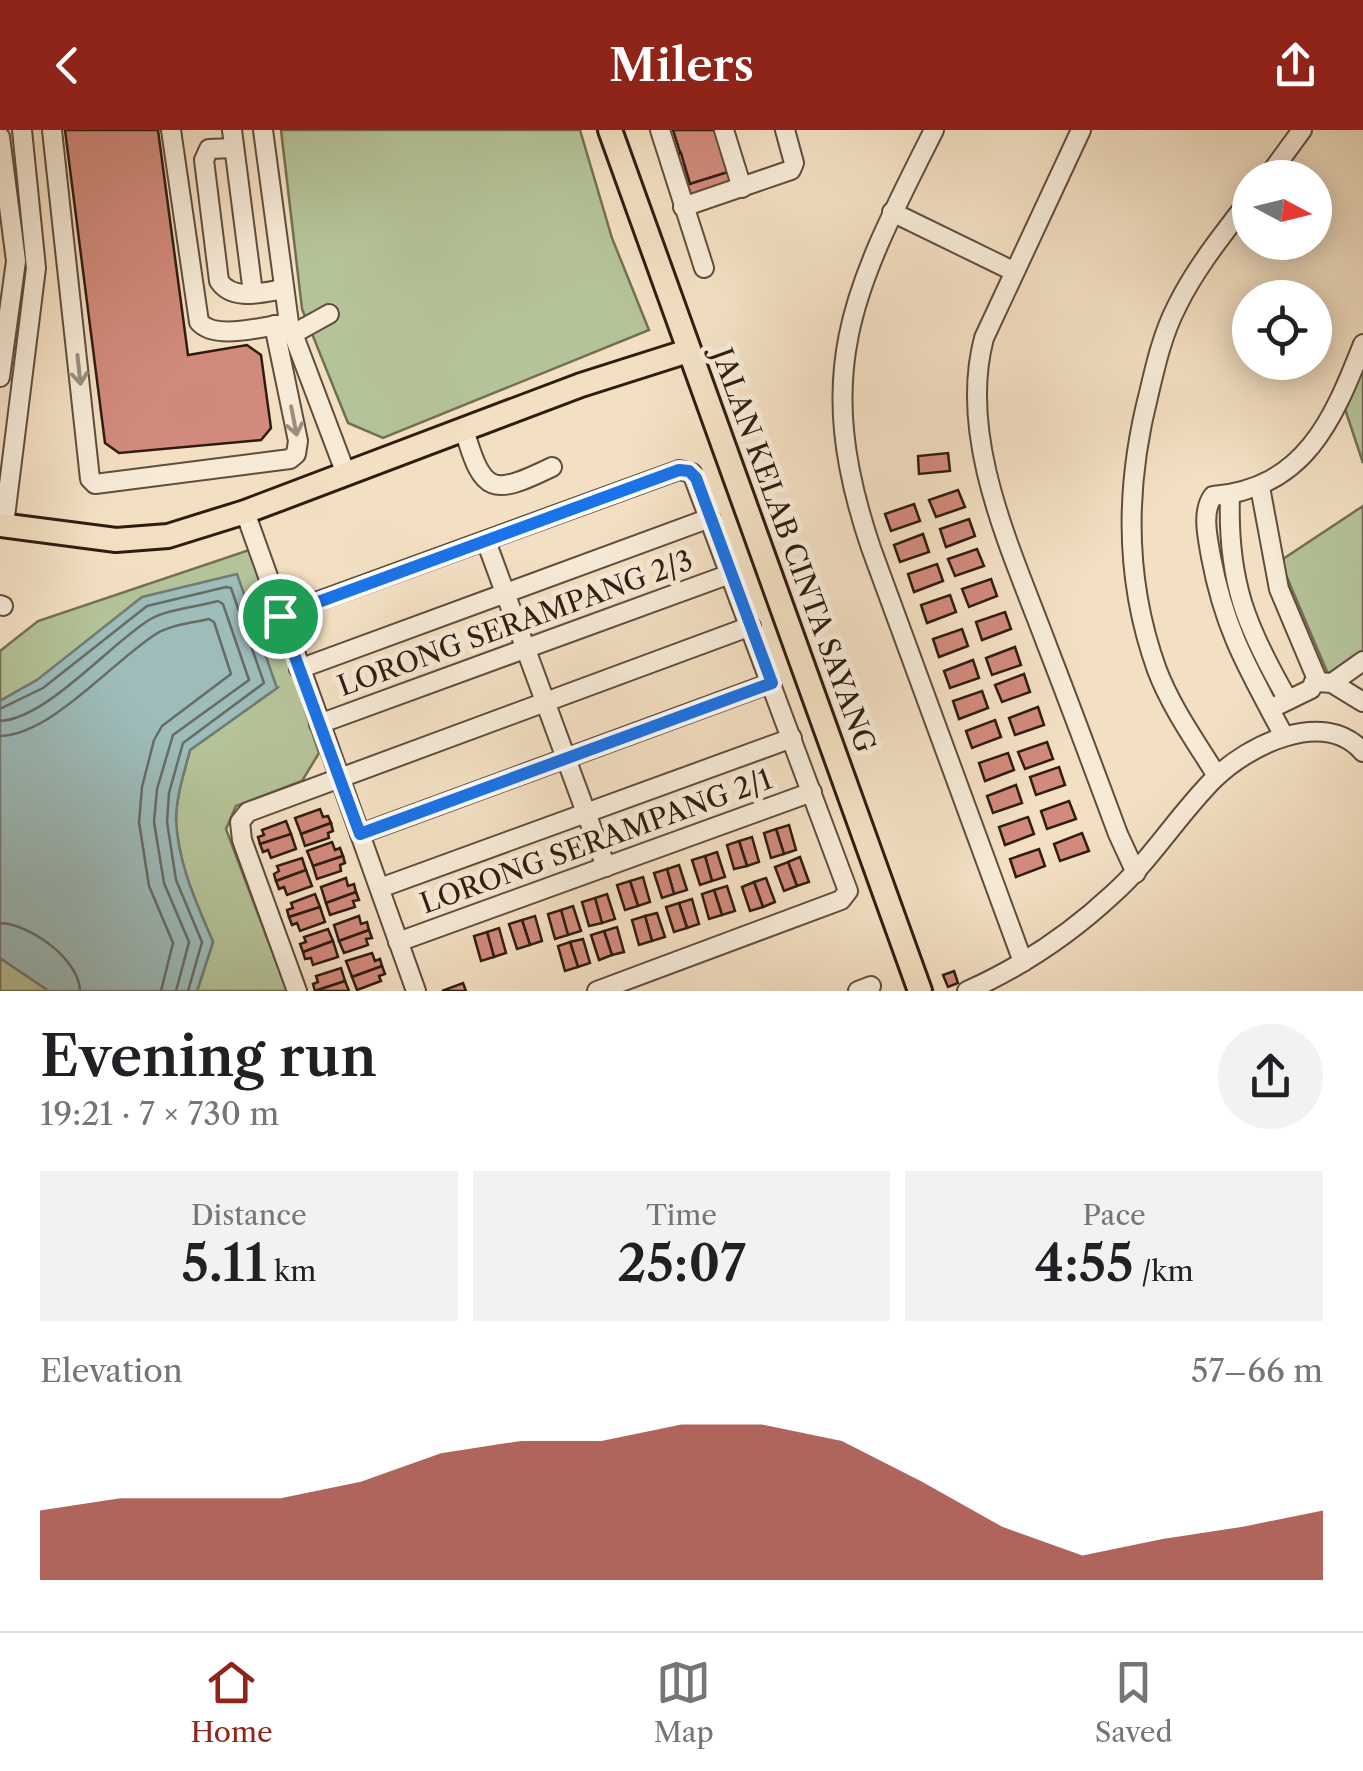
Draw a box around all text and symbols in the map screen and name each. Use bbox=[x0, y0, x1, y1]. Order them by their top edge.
text: Milers bbox=[609, 37, 754, 93]
icon: back bbox=[40, 38, 95, 93]
icon: share bbox=[1268, 38, 1323, 93]
north arrow bbox=[1232, 160, 1332, 260]
map controls bbox=[1232, 160, 1332, 380]
button: locate bbox=[1232, 280, 1332, 380]
street label: JALAN KELAB CINTA SAYANG bbox=[704, 339, 883, 757]
one-way arrow bbox=[69, 354, 88, 386]
one-way arrow bbox=[285, 404, 304, 436]
street label: LORONG SERAMPANG 2/3 bbox=[333, 543, 697, 703]
pin bbox=[238, 574, 323, 659]
icon: arrive bbox=[253, 589, 308, 644]
street label: LORONG SERAMPANG 2/1 bbox=[416, 761, 777, 921]
text: Evening run bbox=[40, 1023, 377, 1090]
button: share bbox=[1218, 1024, 1323, 1129]
text: 19:21 · 7 × 730 m bbox=[40, 1094, 279, 1133]
text: Distance bbox=[191, 1198, 307, 1232]
text: Time bbox=[646, 1198, 717, 1232]
text: Pace bbox=[1083, 1198, 1146, 1232]
text: 5.11 bbox=[181, 1232, 267, 1294]
text: 25:07 bbox=[617, 1232, 746, 1294]
text: 4:55 bbox=[1035, 1232, 1134, 1294]
text: km bbox=[267, 1254, 316, 1288]
text: /km bbox=[1134, 1254, 1194, 1288]
text: Elevation bbox=[40, 1351, 183, 1390]
text: 57–66 m bbox=[1191, 1351, 1323, 1390]
tab: Home bbox=[190, 1655, 273, 1749]
tab: Map bbox=[654, 1655, 714, 1749]
tab: Saved bbox=[1095, 1655, 1173, 1749]

